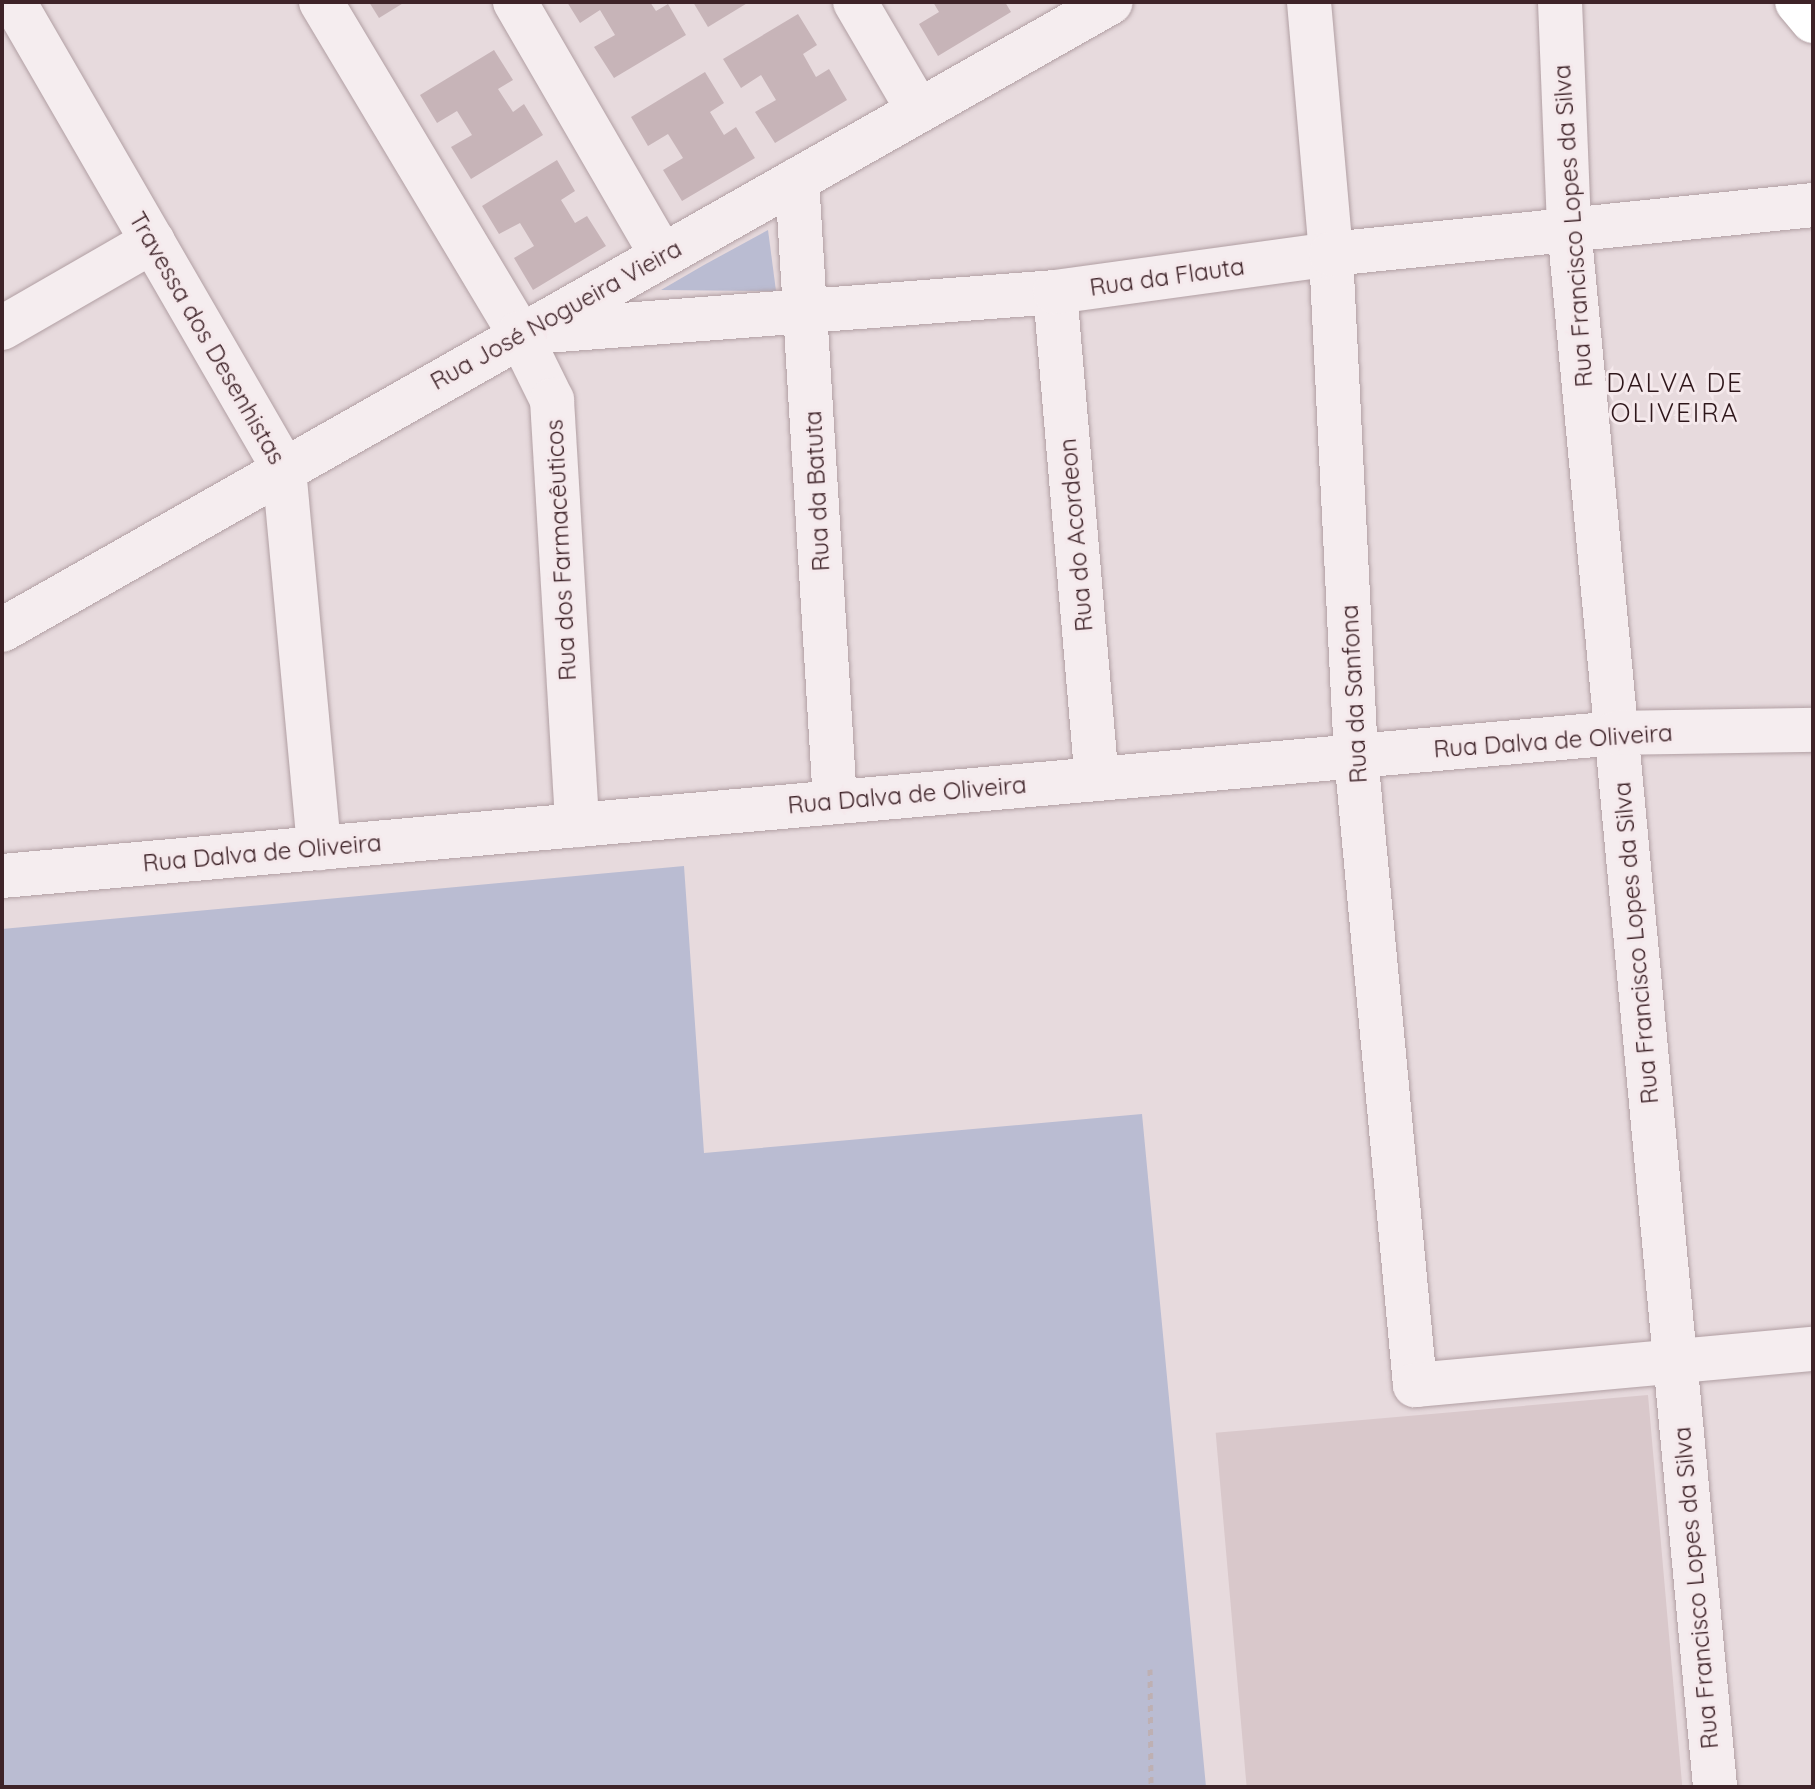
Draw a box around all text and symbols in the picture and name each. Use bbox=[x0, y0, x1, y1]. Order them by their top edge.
street label: Rua Francisco Lopes da Silva bbox=[1547, 64, 1599, 388]
street label: Travessa dos Desenhistas bbox=[123, 207, 291, 469]
street label: Rua José Nogueira Vieira bbox=[425, 234, 687, 396]
street label: Rua da Flauta bbox=[1088, 252, 1246, 302]
district label: DALVA DE OLIVEIRA bbox=[1606, 367, 1744, 428]
street label: Rua da Batuta bbox=[798, 410, 836, 572]
street label: Rua dos Farmacêuticos bbox=[540, 418, 582, 682]
street label: Rua do Acordeon bbox=[1053, 437, 1099, 633]
street label: Rua da Sanfona bbox=[1335, 604, 1373, 784]
street label: Rua Dalva de Oliveira bbox=[1433, 718, 1673, 764]
street label: Rua Dalva de Oliveira bbox=[786, 770, 1028, 820]
street label: Rua Francisco Lopes da Silva bbox=[1608, 781, 1664, 1105]
street label: Rua Dalva de Oliveira bbox=[141, 828, 383, 878]
street label: Rua Francisco Lopes da Silva bbox=[1668, 1426, 1724, 1750]

